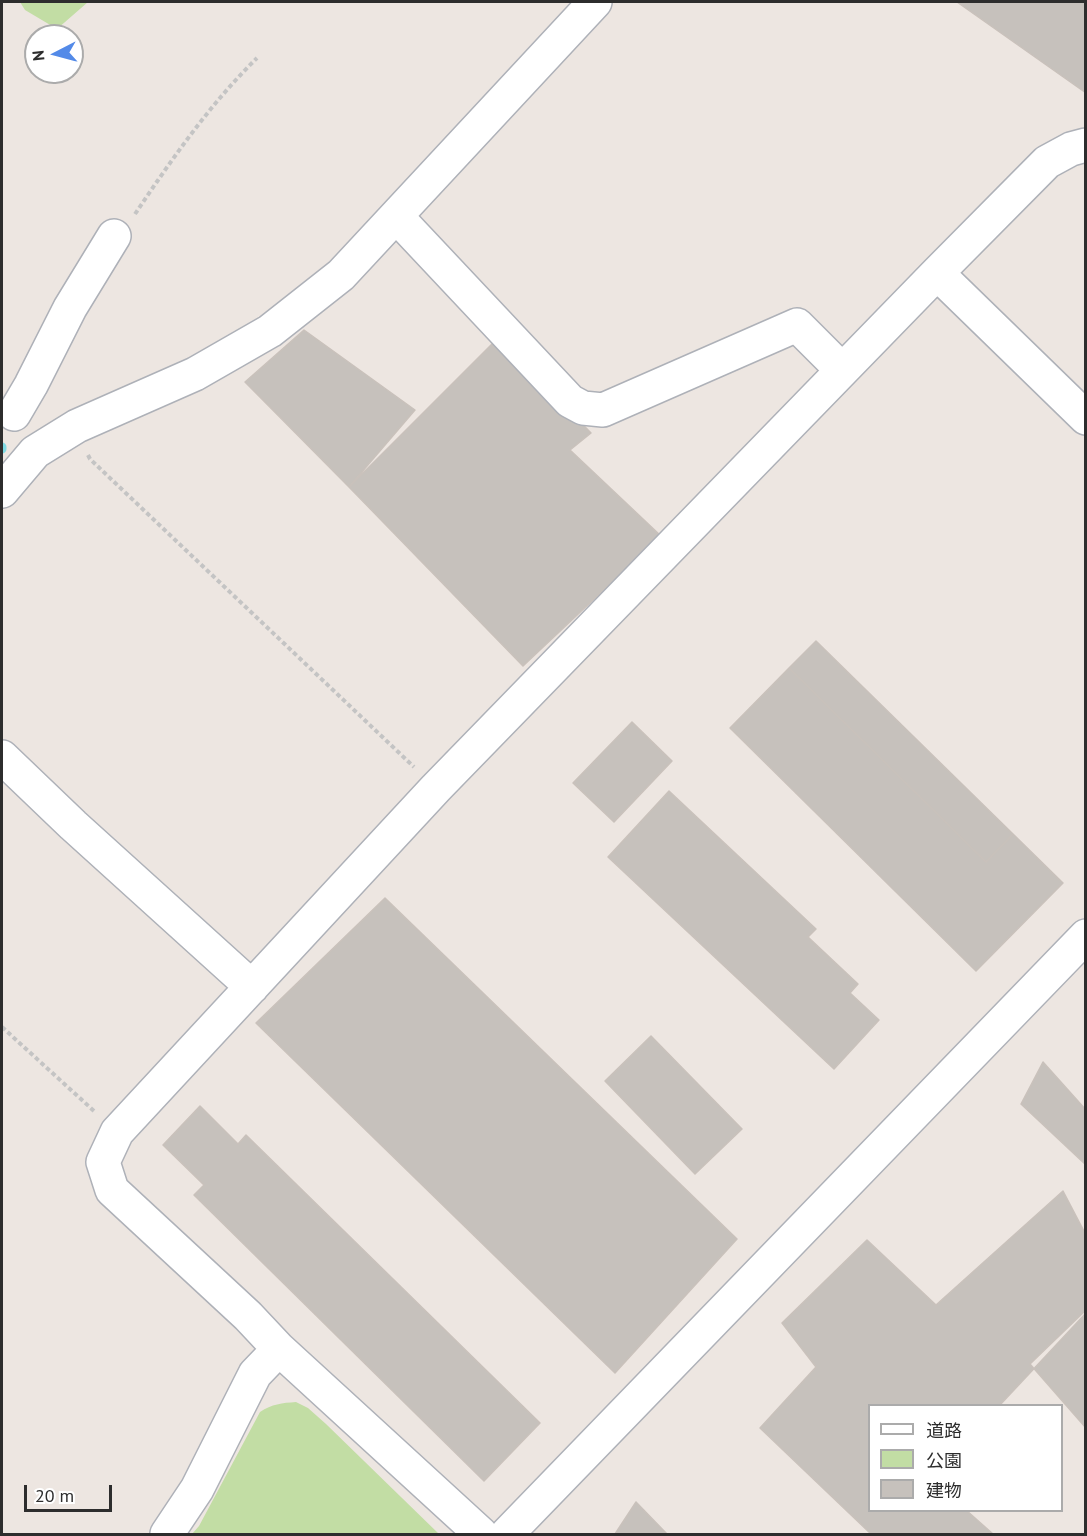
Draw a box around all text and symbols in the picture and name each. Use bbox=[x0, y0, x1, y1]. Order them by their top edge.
north arrow bbox=[24, 24, 84, 84]
text: N bbox=[28, 49, 49, 62]
legend bbox=[868, 1404, 1063, 1512]
text: 道路 bbox=[926, 1419, 962, 1442]
text: 公園 bbox=[926, 1449, 962, 1472]
scale bar bbox=[27, 1473, 116, 1511]
text: 建物 bbox=[926, 1479, 962, 1502]
text: 20 m bbox=[35, 1484, 74, 1507]

